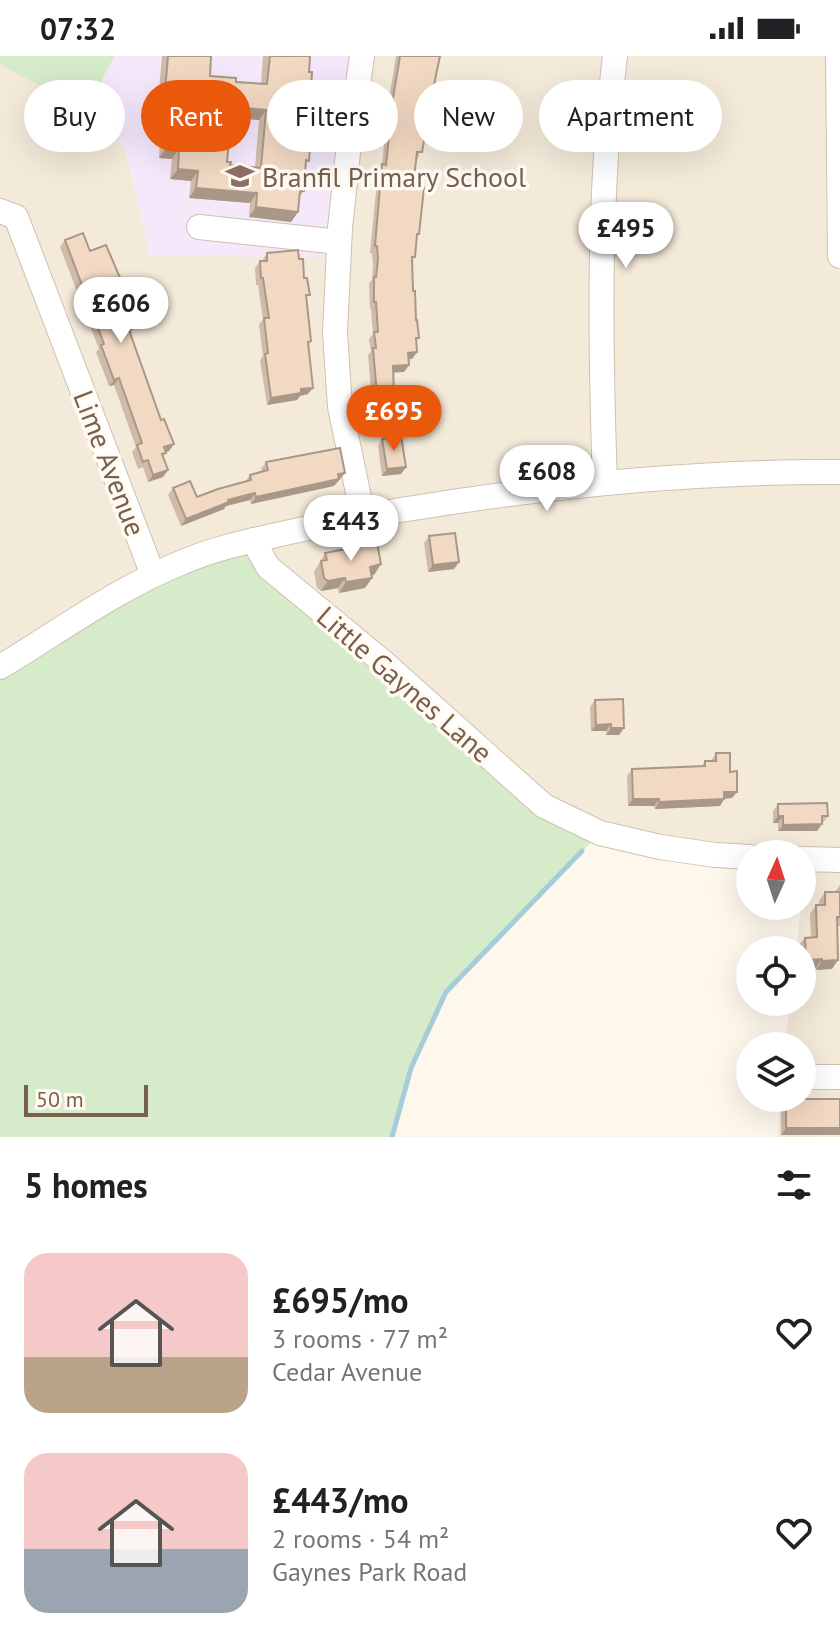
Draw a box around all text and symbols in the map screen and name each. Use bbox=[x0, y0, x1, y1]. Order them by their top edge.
text: 07:32 bbox=[40, 9, 116, 48]
chip: Buy bbox=[24, 80, 125, 152]
chip: Rent bbox=[141, 80, 251, 152]
chip: Filters bbox=[267, 80, 398, 152]
chip: New bbox=[414, 80, 523, 152]
chip: Apartment bbox=[539, 80, 722, 152]
place label: Branfil Primary School bbox=[262, 158, 526, 195]
school or university icon: Branfil Primary School bbox=[225, 161, 255, 191]
pin: £495 bbox=[579, 202, 673, 270]
text: £495 bbox=[597, 211, 655, 244]
pin: £606 bbox=[74, 277, 168, 345]
text: £606 bbox=[92, 286, 150, 319]
street label: Lime Avenue bbox=[65, 385, 155, 541]
pin: £695 bbox=[347, 385, 441, 453]
text: £695 bbox=[365, 394, 423, 427]
pin: £608 bbox=[500, 445, 594, 513]
text: £608 bbox=[518, 454, 576, 487]
pin: £443 bbox=[304, 495, 398, 563]
text: £443 bbox=[322, 504, 380, 537]
street label: Little Gaynes Lane bbox=[309, 598, 501, 770]
north arrow bbox=[736, 840, 816, 920]
map controls bbox=[736, 840, 816, 1112]
button: locate bbox=[736, 936, 816, 1016]
button: layers bbox=[736, 1032, 816, 1112]
scale bar bbox=[24, 1081, 148, 1117]
text: 50 m bbox=[36, 1085, 84, 1113]
text: 5 homes bbox=[24, 1163, 148, 1207]
icon: filters bbox=[772, 1163, 816, 1207]
text: £695/mo bbox=[272, 1278, 409, 1322]
icon: home bbox=[88, 1285, 184, 1381]
icon: heart bbox=[772, 1311, 816, 1355]
text: 3 rooms · 77 m² bbox=[272, 1322, 448, 1355]
text: Cedar Avenue bbox=[272, 1355, 422, 1388]
text: £443/mo bbox=[272, 1478, 409, 1522]
icon: home bbox=[88, 1485, 184, 1581]
icon: heart bbox=[772, 1511, 816, 1555]
text: 2 rooms · 54 m² bbox=[272, 1522, 449, 1555]
text: Gaynes Park Road bbox=[272, 1555, 467, 1588]

